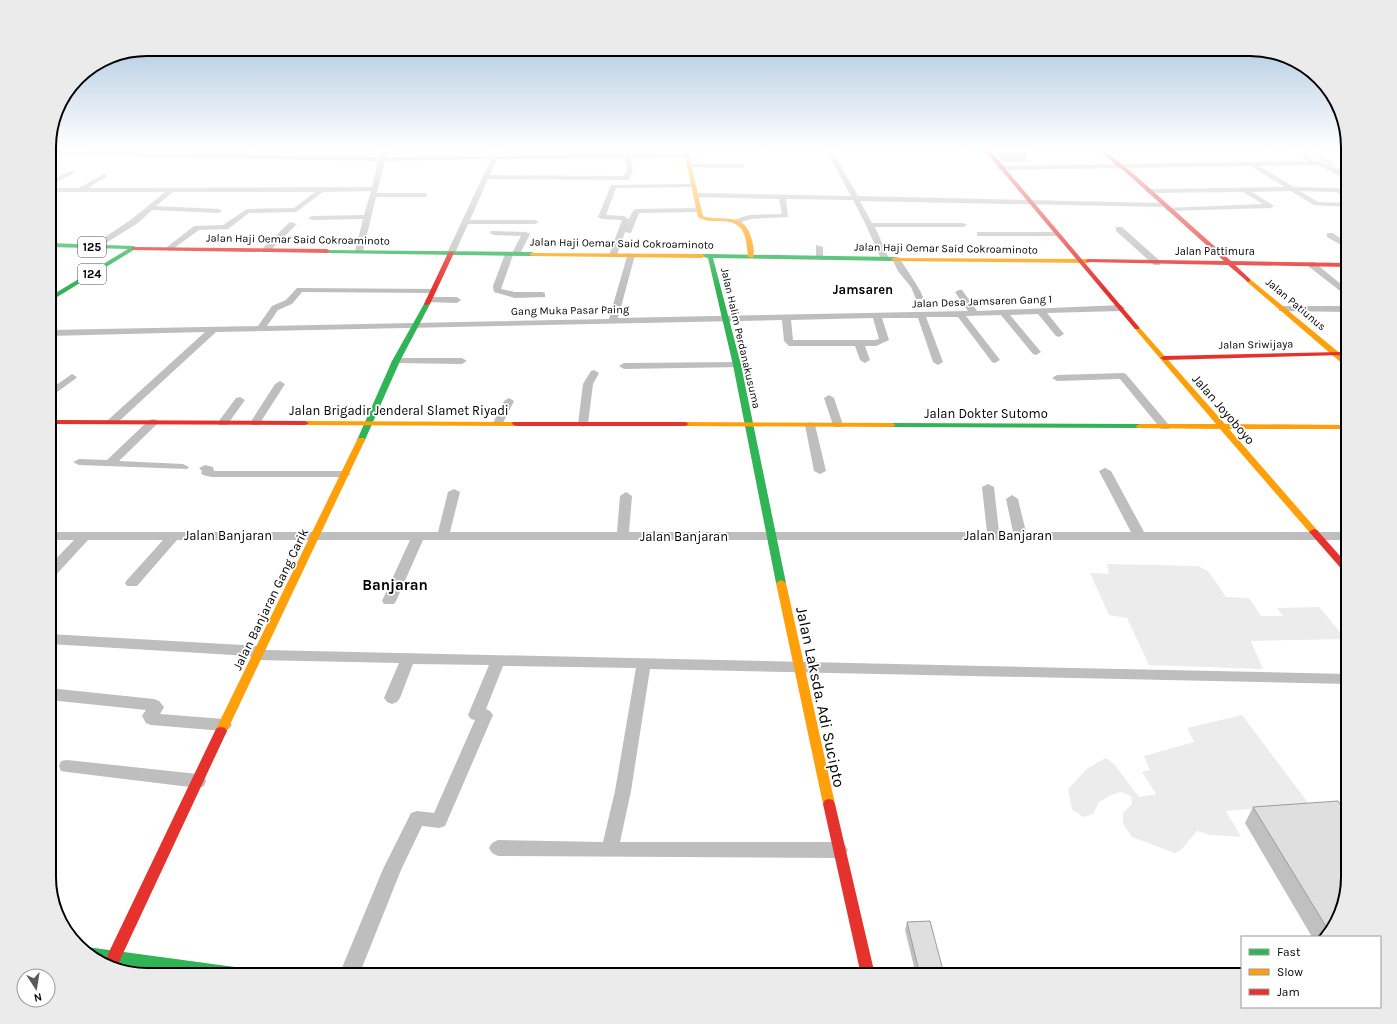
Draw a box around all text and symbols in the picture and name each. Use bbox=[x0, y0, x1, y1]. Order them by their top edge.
street label: Jalan Haji Oemar Said Cokroaminoto bbox=[206, 231, 390, 248]
street label: Jalan Haji Oemar Said Cokroaminoto bbox=[530, 235, 714, 252]
road number: 125 bbox=[78, 237, 106, 257]
street label: Jalan Haji Oemar Said Cokroaminoto bbox=[854, 240, 1038, 257]
street label: Jalan Pattimura bbox=[1175, 245, 1255, 258]
road number: 124 bbox=[78, 264, 106, 284]
street label: Jalan Halim Perdanakusuma bbox=[718, 266, 763, 410]
street label: Jalan Patiunus bbox=[1263, 276, 1328, 333]
district label: Jamsaren bbox=[833, 282, 893, 297]
street label: Jalan Desa Jamsaren Gang 1 bbox=[912, 293, 1052, 310]
street label: Gang Muka Pasar Paing bbox=[511, 303, 630, 318]
street label: Jalan Sriwijaya bbox=[1219, 337, 1293, 352]
street label: Jalan Joyoboyo bbox=[1189, 371, 1258, 447]
street label: Jalan Brigadir Jenderal Slamet Riyadi bbox=[289, 403, 509, 418]
street label: Jalan Dokter Sutomo bbox=[924, 406, 1048, 421]
street label: Jalan Banjaran Gang Carik bbox=[230, 526, 311, 673]
street label: Jalan Banjaran bbox=[184, 528, 272, 543]
street label: Jalan Banjaran bbox=[964, 528, 1052, 543]
street label: Jalan Banjaran bbox=[640, 529, 728, 544]
district label: Banjaran bbox=[362, 576, 428, 594]
street label: Jalan Laksda. Adi Sucipto bbox=[792, 605, 849, 789]
legend bbox=[1241, 936, 1381, 1008]
text: Fast bbox=[1277, 945, 1301, 959]
text: Slow bbox=[1277, 965, 1303, 979]
north arrow bbox=[16, 968, 56, 1008]
text: Jam bbox=[1277, 985, 1300, 999]
text: N bbox=[33, 990, 43, 1004]

